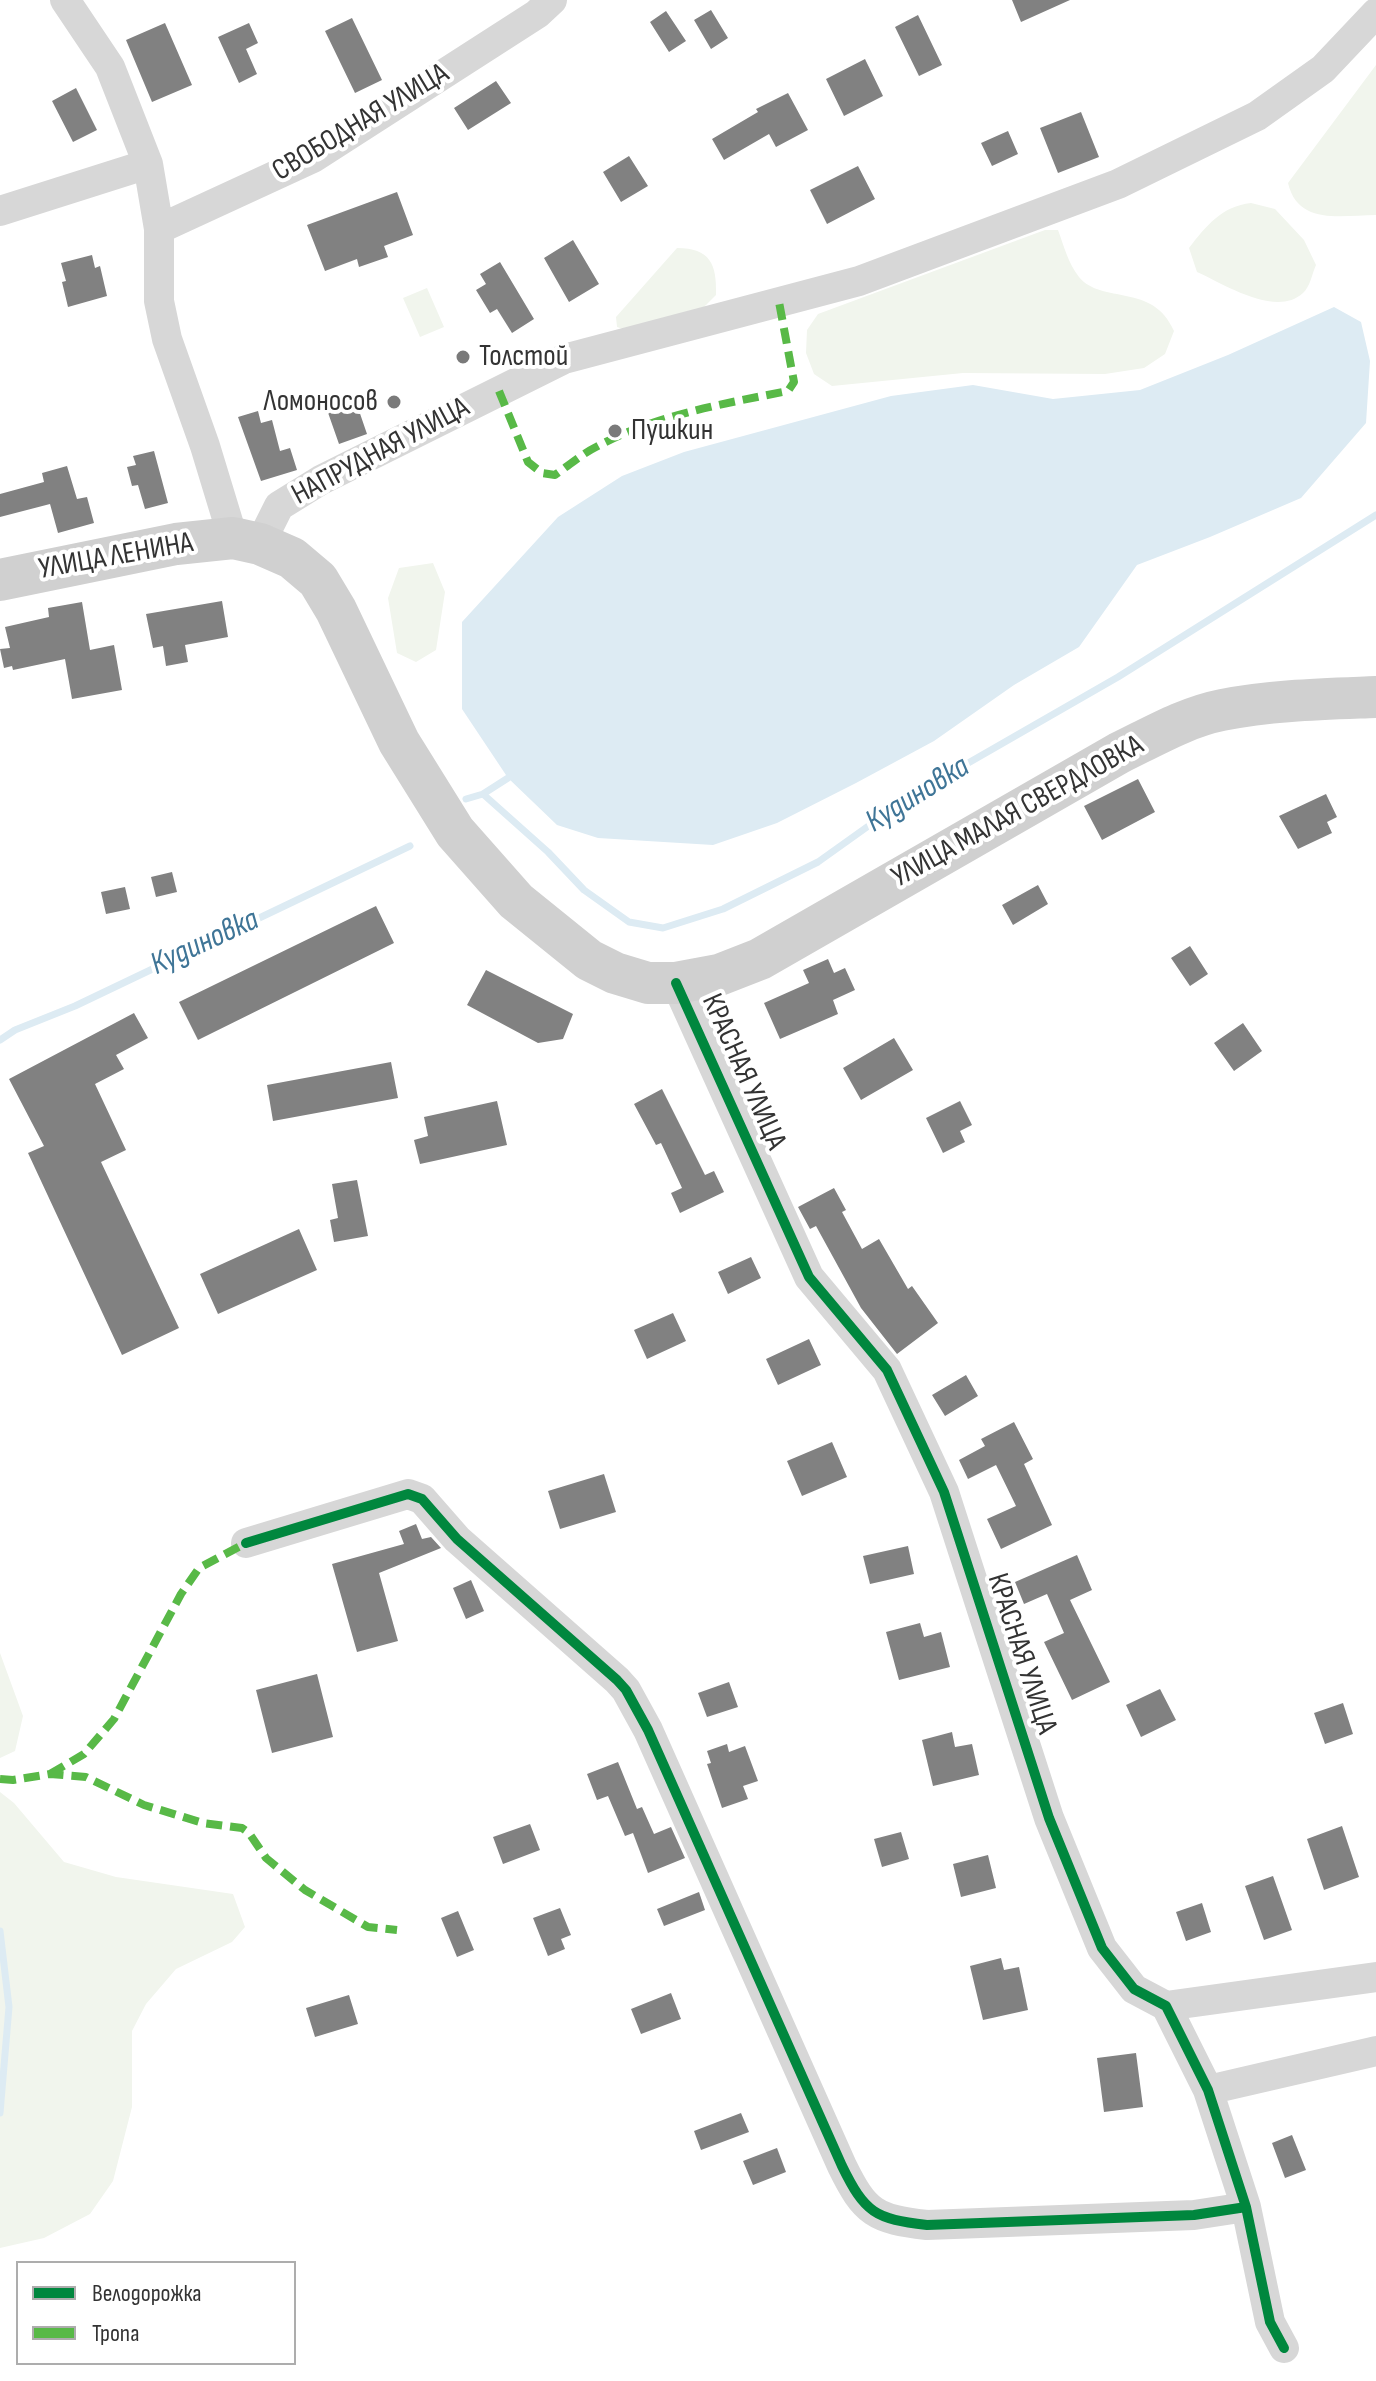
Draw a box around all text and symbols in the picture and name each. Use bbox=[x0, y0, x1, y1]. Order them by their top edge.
street label: СВОБОДНАЯ УЛИЦА bbox=[266, 56, 456, 190]
place label: Толстой bbox=[479, 339, 568, 375]
marker: Толстой bbox=[454, 348, 472, 366]
place label: Ломоносов bbox=[264, 384, 378, 420]
street label: НАПРУДНАЯ УЛИЦА bbox=[286, 390, 476, 514]
marker: Ломоносов bbox=[385, 393, 403, 411]
place label: Пушкин bbox=[631, 413, 713, 449]
marker: Пушкин bbox=[606, 422, 624, 440]
street label: УЛИЦА ЛЕНИНА bbox=[36, 526, 196, 588]
street label: УЛИЦА МАЛАЯ СВЕРДЛОВКА bbox=[886, 728, 1150, 896]
water label: Кудиновка bbox=[859, 748, 977, 842]
water label: Кудиновка bbox=[145, 901, 265, 985]
street label: КРАСНАЯ УЛИЦА bbox=[693, 989, 793, 1155]
street label: КРАСНАЯ УЛИЦА bbox=[978, 1569, 1064, 1739]
legend bbox=[16, 2261, 296, 2365]
text: Велодорожка bbox=[92, 2279, 202, 2308]
text: Тропа bbox=[92, 2319, 139, 2348]

